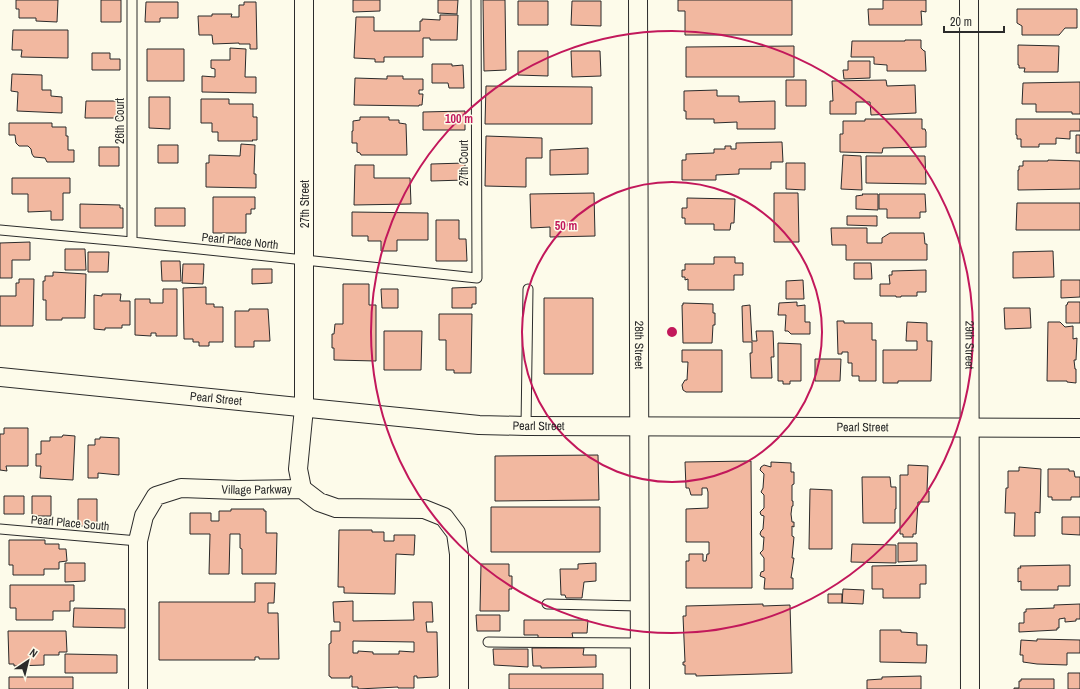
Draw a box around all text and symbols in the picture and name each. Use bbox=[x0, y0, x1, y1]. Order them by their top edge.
scale bar bbox=[944, 8, 1004, 34]
text: 20 m bbox=[950, 14, 972, 30]
street label: 26th Court bbox=[112, 98, 128, 144]
text: 100 m bbox=[445, 111, 473, 127]
street label: 27th Court bbox=[456, 140, 472, 186]
street label: 27th Street bbox=[297, 180, 313, 228]
text: 50 m bbox=[555, 218, 577, 234]
street label: Pearl Place North bbox=[201, 229, 279, 253]
street label: 28th Street bbox=[631, 321, 647, 369]
street label: 29th Street bbox=[961, 321, 978, 369]
centre of rings bbox=[665, 325, 679, 339]
street label: Pearl Street bbox=[189, 388, 243, 409]
street label: Pearl Street bbox=[512, 418, 565, 434]
street label: Pearl Street bbox=[837, 419, 889, 435]
street label: Village Parkway bbox=[221, 481, 292, 498]
street label: Pearl Place South bbox=[30, 512, 110, 534]
north arrow bbox=[8, 641, 48, 681]
text: N bbox=[27, 645, 40, 660]

